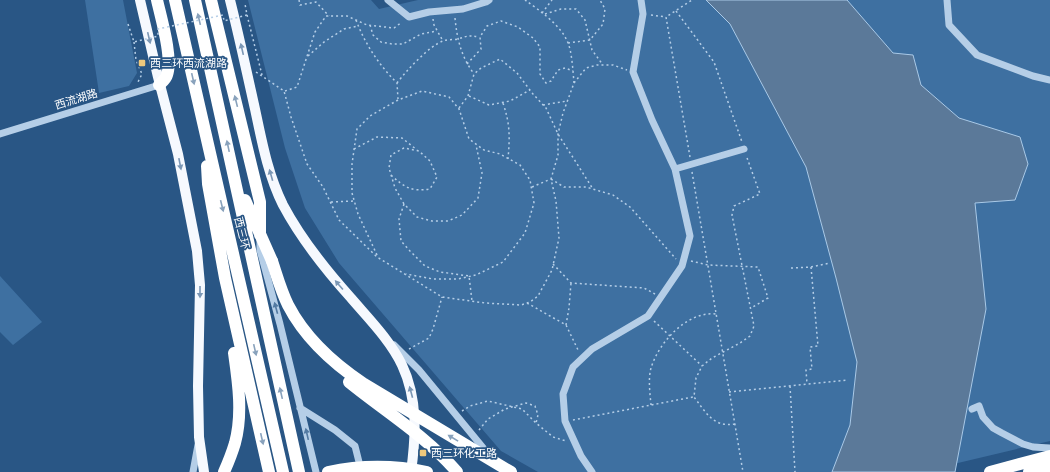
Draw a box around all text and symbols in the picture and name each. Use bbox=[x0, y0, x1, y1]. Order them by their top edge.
one-way arrow bbox=[195, 13, 201, 25]
one-way arrow bbox=[146, 32, 152, 44]
one-way arrow bbox=[238, 43, 244, 55]
place label: 西三环西流湖路 bbox=[150, 55, 227, 70]
marker: 西三环西流湖路 bbox=[137, 58, 147, 68]
one-way arrow bbox=[191, 73, 197, 85]
street label: 西流湖路 bbox=[53, 85, 99, 112]
one-way arrow bbox=[232, 95, 238, 107]
one-way arrow bbox=[224, 140, 230, 152]
one-way arrow bbox=[177, 158, 183, 170]
one-way arrow bbox=[268, 169, 274, 181]
one-way arrow bbox=[219, 200, 225, 212]
street label: 西三环 bbox=[231, 215, 254, 251]
one-way arrow bbox=[335, 280, 344, 290]
one-way arrow bbox=[197, 286, 203, 299]
one-way arrow bbox=[273, 302, 279, 314]
one-way arrow bbox=[253, 343, 259, 356]
one-way arrow bbox=[408, 385, 414, 397]
one-way arrow bbox=[278, 387, 284, 399]
one-way arrow bbox=[303, 428, 309, 440]
one-way arrow bbox=[259, 433, 265, 445]
one-way arrow bbox=[448, 434, 458, 442]
place label: 西三环化工路 bbox=[431, 445, 497, 460]
marker: 西三环化工路 bbox=[418, 448, 428, 458]

